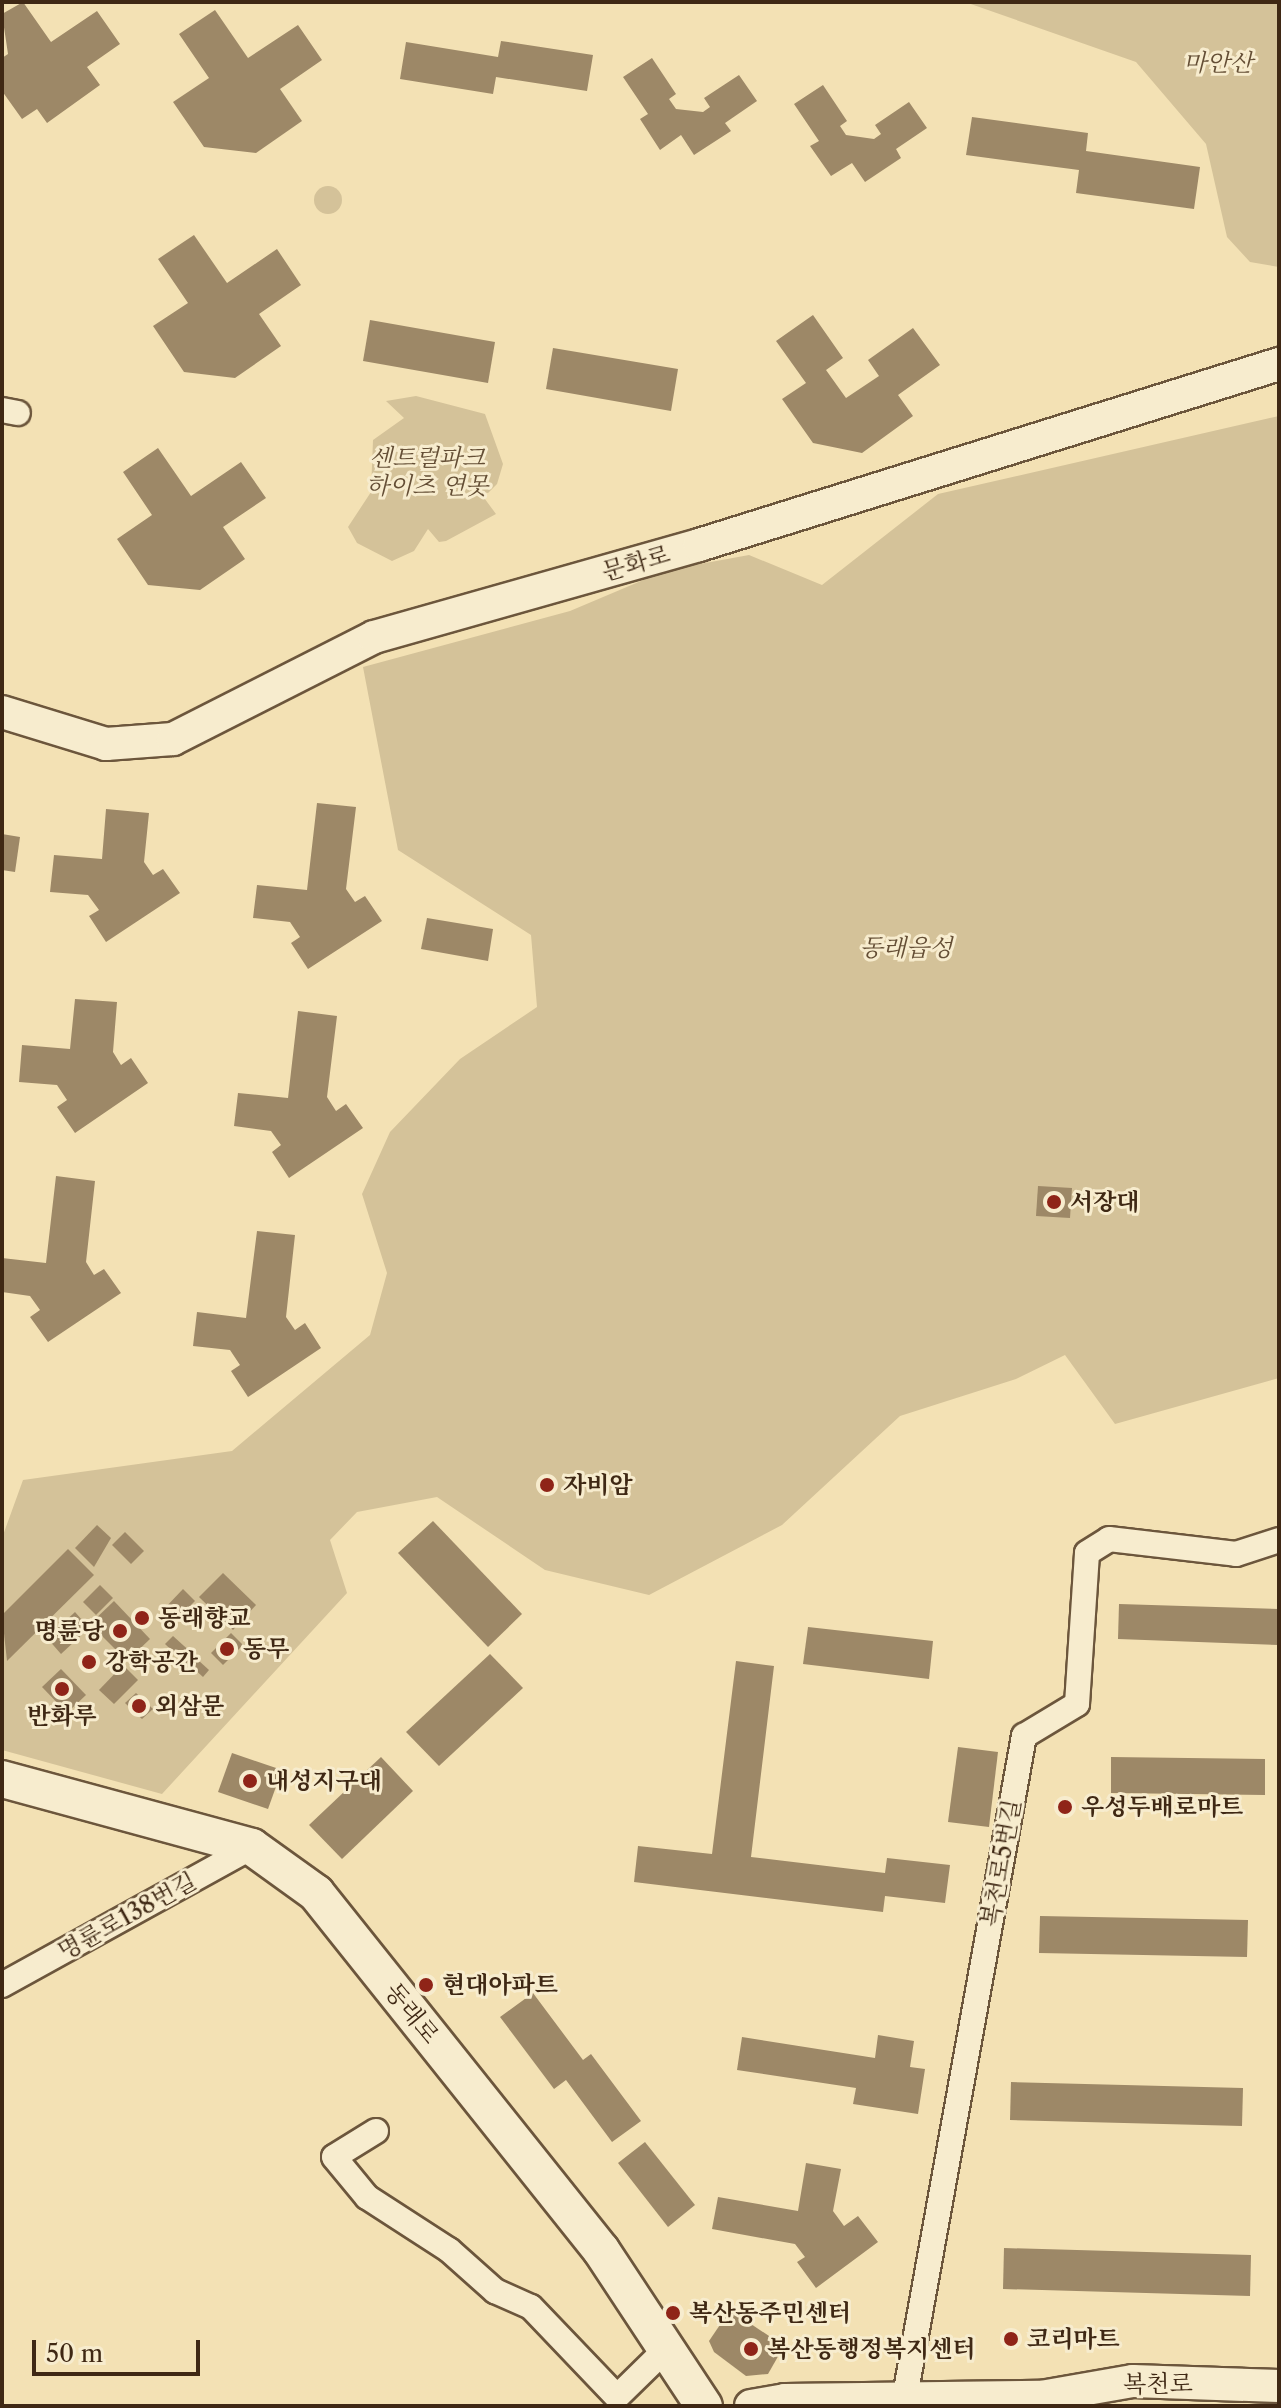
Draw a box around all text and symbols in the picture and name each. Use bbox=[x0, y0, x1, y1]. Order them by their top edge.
park label: 마안산 bbox=[1183, 49, 1253, 77]
park label: 센트럴파크 하이츠 연못 bbox=[366, 444, 488, 500]
street label: 문화로 bbox=[599, 540, 673, 586]
park label: 동래읍성 bbox=[860, 934, 952, 962]
place label: 서장대 bbox=[1070, 1188, 1140, 1216]
marker: 서장대 bbox=[1045, 1193, 1063, 1211]
place label: 자비암 bbox=[563, 1471, 633, 1499]
marker: 자비암 bbox=[538, 1476, 556, 1494]
place label: 동래향교 bbox=[158, 1604, 251, 1632]
marker: 동래향교 bbox=[133, 1609, 151, 1627]
place label: 명륜당 bbox=[34, 1617, 104, 1645]
marker: 명륜당 bbox=[111, 1622, 129, 1640]
place label: 동무 bbox=[243, 1635, 289, 1663]
marker: 동무 bbox=[218, 1640, 236, 1658]
place label: 강학공간 bbox=[105, 1648, 198, 1676]
marker: 강학공간 bbox=[80, 1653, 98, 1671]
marker: 반화루 bbox=[53, 1680, 71, 1698]
place label: 외삼문 bbox=[155, 1692, 225, 1720]
marker: 외삼문 bbox=[130, 1697, 148, 1715]
place label: 반화루 bbox=[27, 1702, 97, 1730]
place label: 내성지구대 bbox=[266, 1767, 382, 1795]
marker: 내성지구대 bbox=[241, 1772, 259, 1790]
place label: 우성두배로마트 bbox=[1081, 1793, 1243, 1821]
street label: 복천로5번길 bbox=[976, 1797, 1026, 1929]
marker: 우성두배로마트 bbox=[1056, 1798, 1074, 1816]
street label: 명륜로138번길 bbox=[53, 1866, 201, 1966]
place label: 현대아파트 bbox=[442, 1971, 558, 1999]
marker: 현대아파트 bbox=[417, 1976, 435, 1994]
street label: 동래로 bbox=[379, 1977, 445, 2049]
place label: 복산동주민센터 bbox=[689, 2299, 851, 2327]
marker: 복산동주민센터 bbox=[664, 2304, 682, 2322]
scale bar bbox=[36, 2324, 204, 2374]
place label: 코리마트 bbox=[1027, 2325, 1120, 2353]
marker: 코리마트 bbox=[1002, 2330, 1020, 2348]
place label: 복산동행정복지센터 bbox=[767, 2335, 976, 2363]
text: 50 m bbox=[46, 2339, 103, 2368]
marker: 복산동행정복지센터 bbox=[742, 2340, 760, 2358]
street label: 복천로 bbox=[1123, 2369, 1193, 2399]

